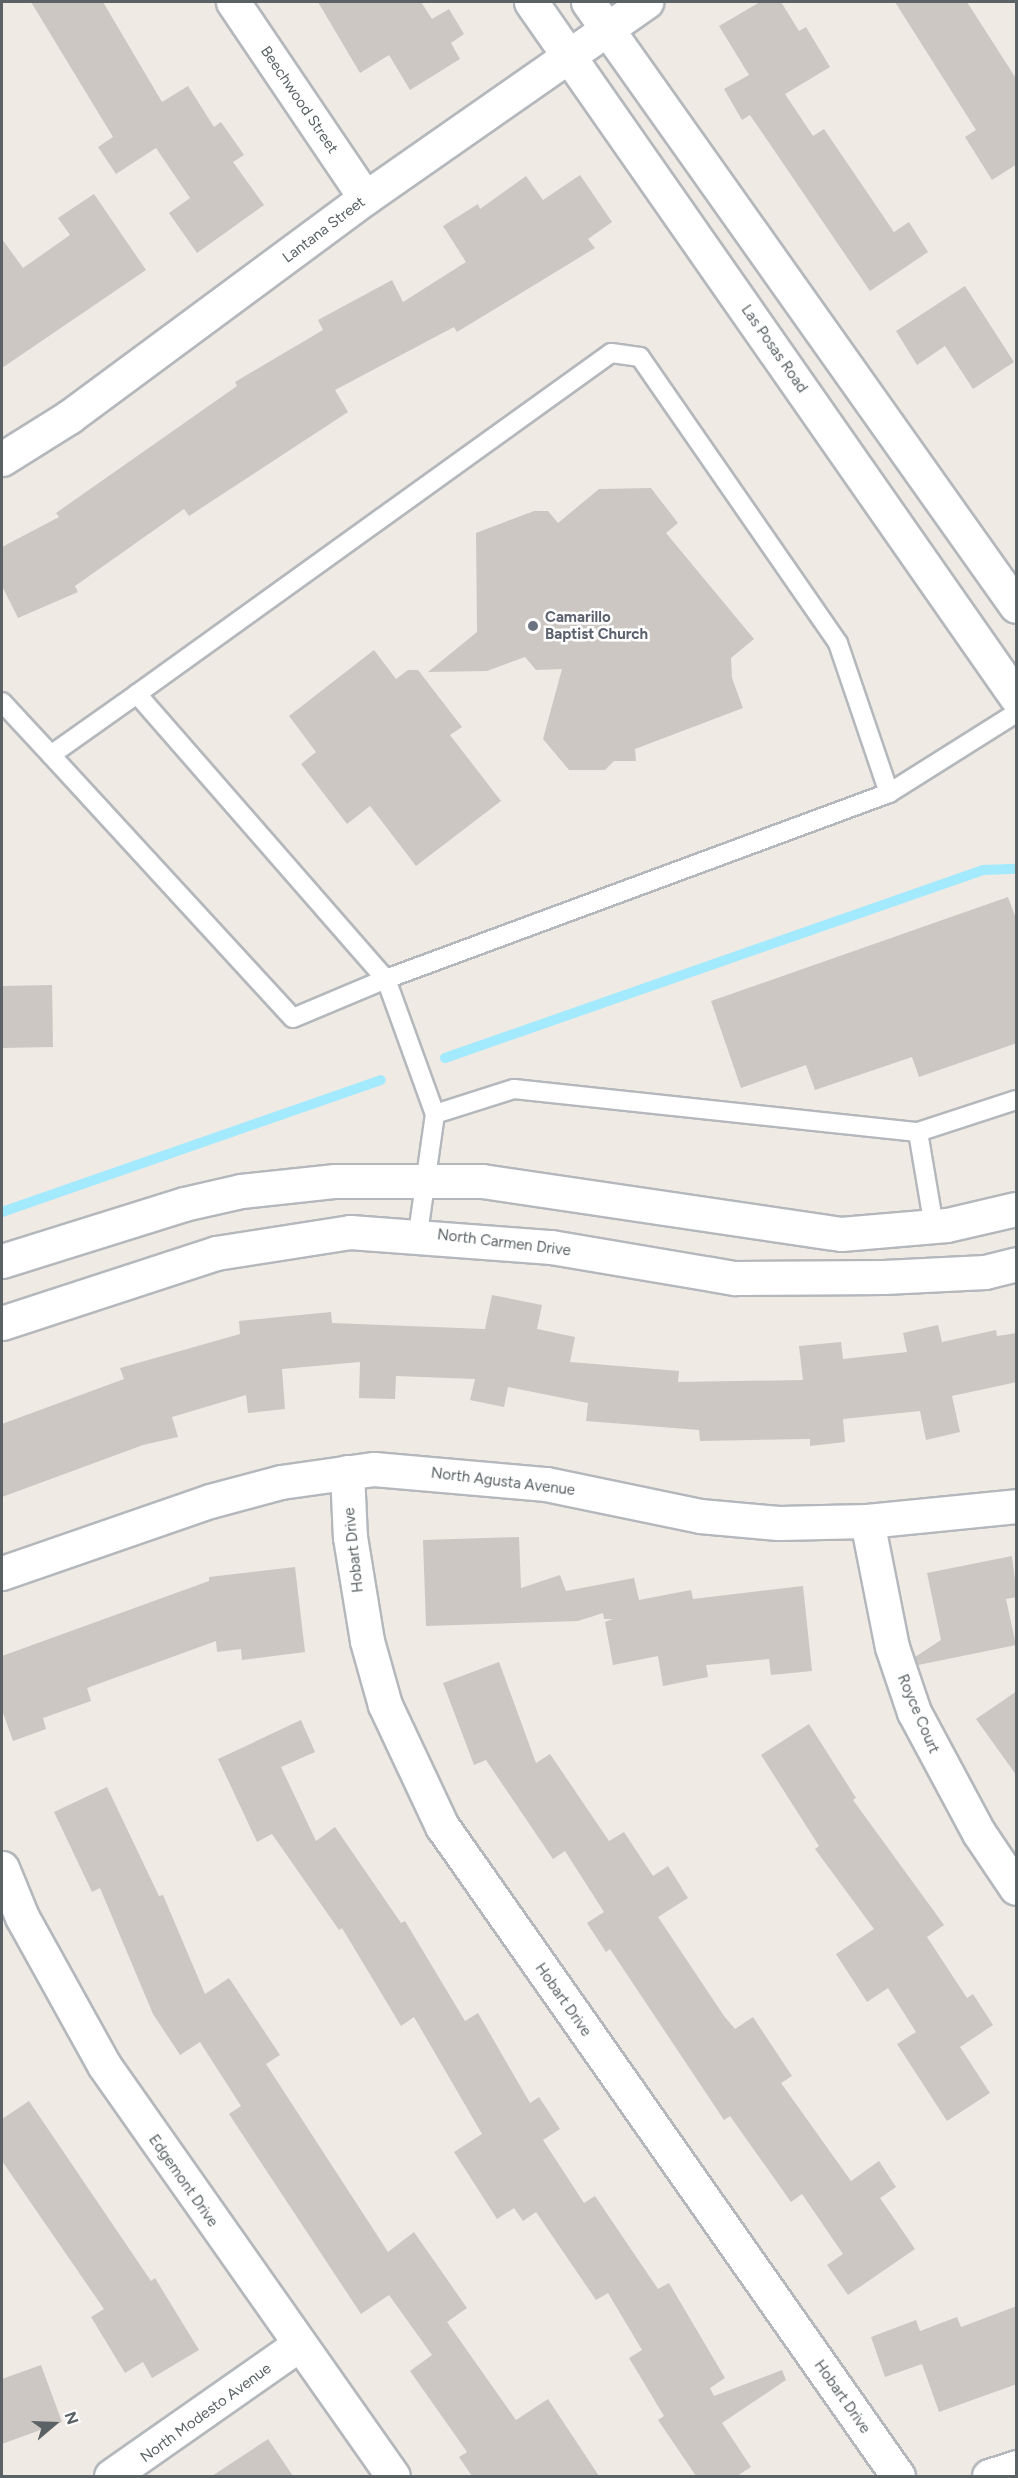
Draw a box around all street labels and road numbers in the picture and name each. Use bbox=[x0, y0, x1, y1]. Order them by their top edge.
street label: Beechwood Street bbox=[256, 43, 342, 157]
street label: Lantana Street bbox=[279, 193, 369, 267]
street label: Las Posas Road bbox=[737, 302, 811, 396]
street label: North Carmen Drive bbox=[436, 1226, 572, 1260]
street label: North Agusta Avenue bbox=[430, 1464, 576, 1500]
street label: Hobart Drive bbox=[341, 1507, 367, 1593]
street label: Royce Court bbox=[893, 1672, 943, 1756]
street label: Hobart Drive bbox=[531, 1960, 595, 2040]
street label: Edgemont Drive bbox=[144, 2131, 222, 2231]
street label: Hobart Drive bbox=[810, 2357, 874, 2437]
street label: North Modesto Avenue bbox=[137, 2360, 275, 2466]

